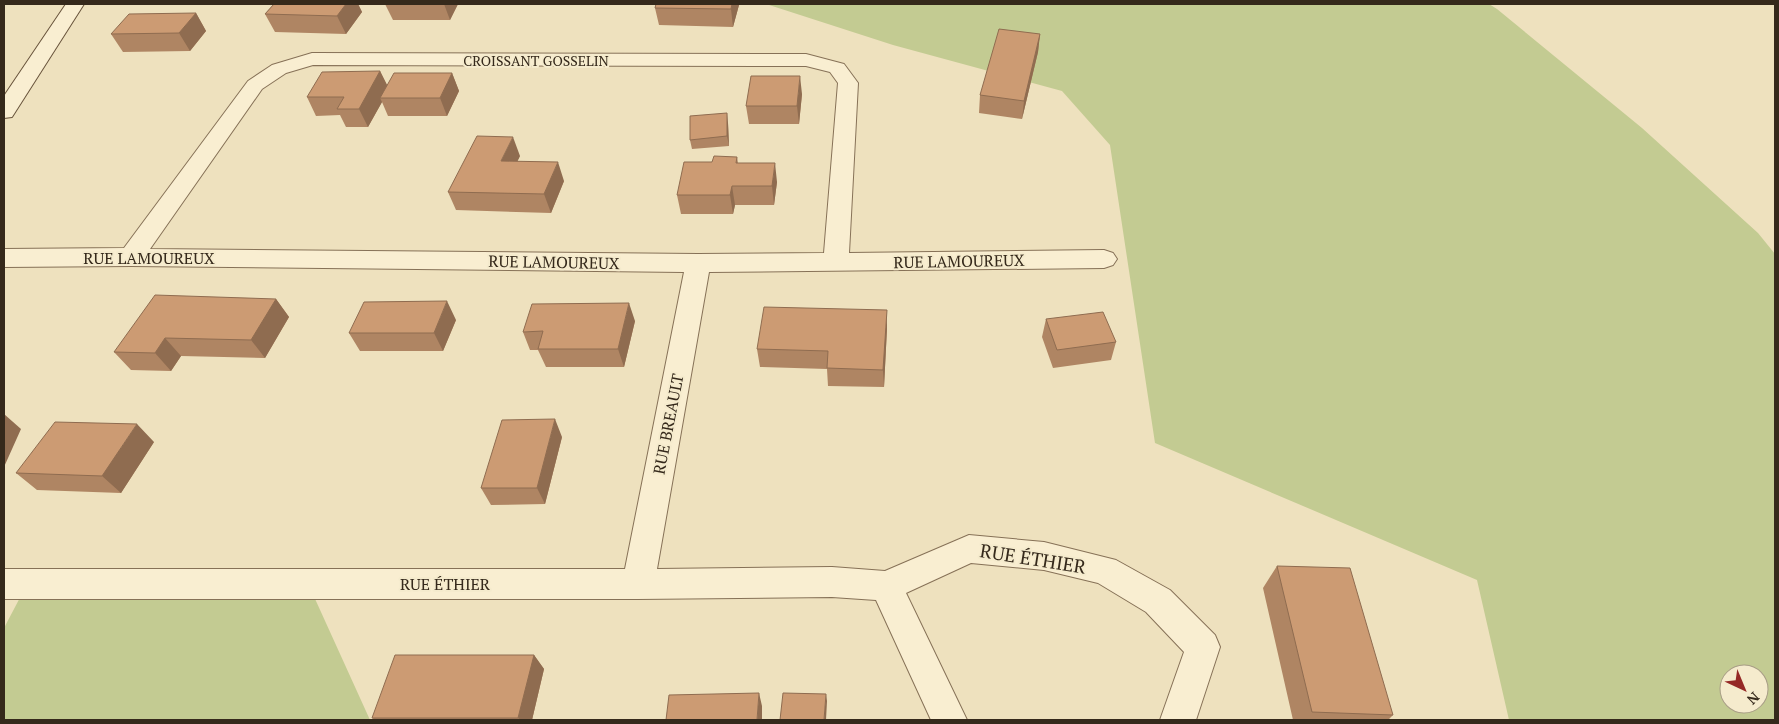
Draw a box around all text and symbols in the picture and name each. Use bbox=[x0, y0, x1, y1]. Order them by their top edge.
street label: CROISSANT GOSSELIN bbox=[463, 51, 609, 70]
street label: RUE LAMOUREUX bbox=[83, 247, 215, 269]
street label: RUE LAMOUREUX bbox=[893, 249, 1025, 273]
street label: RUE LAMOUREUX bbox=[488, 250, 620, 274]
street label: RUE BREAULT bbox=[647, 372, 689, 476]
street label: RUE ÉTHIER bbox=[978, 537, 1088, 579]
street label: RUE ÉTHIER bbox=[400, 573, 491, 595]
north arrow bbox=[1719, 664, 1769, 714]
text: N bbox=[1743, 688, 1764, 709]

